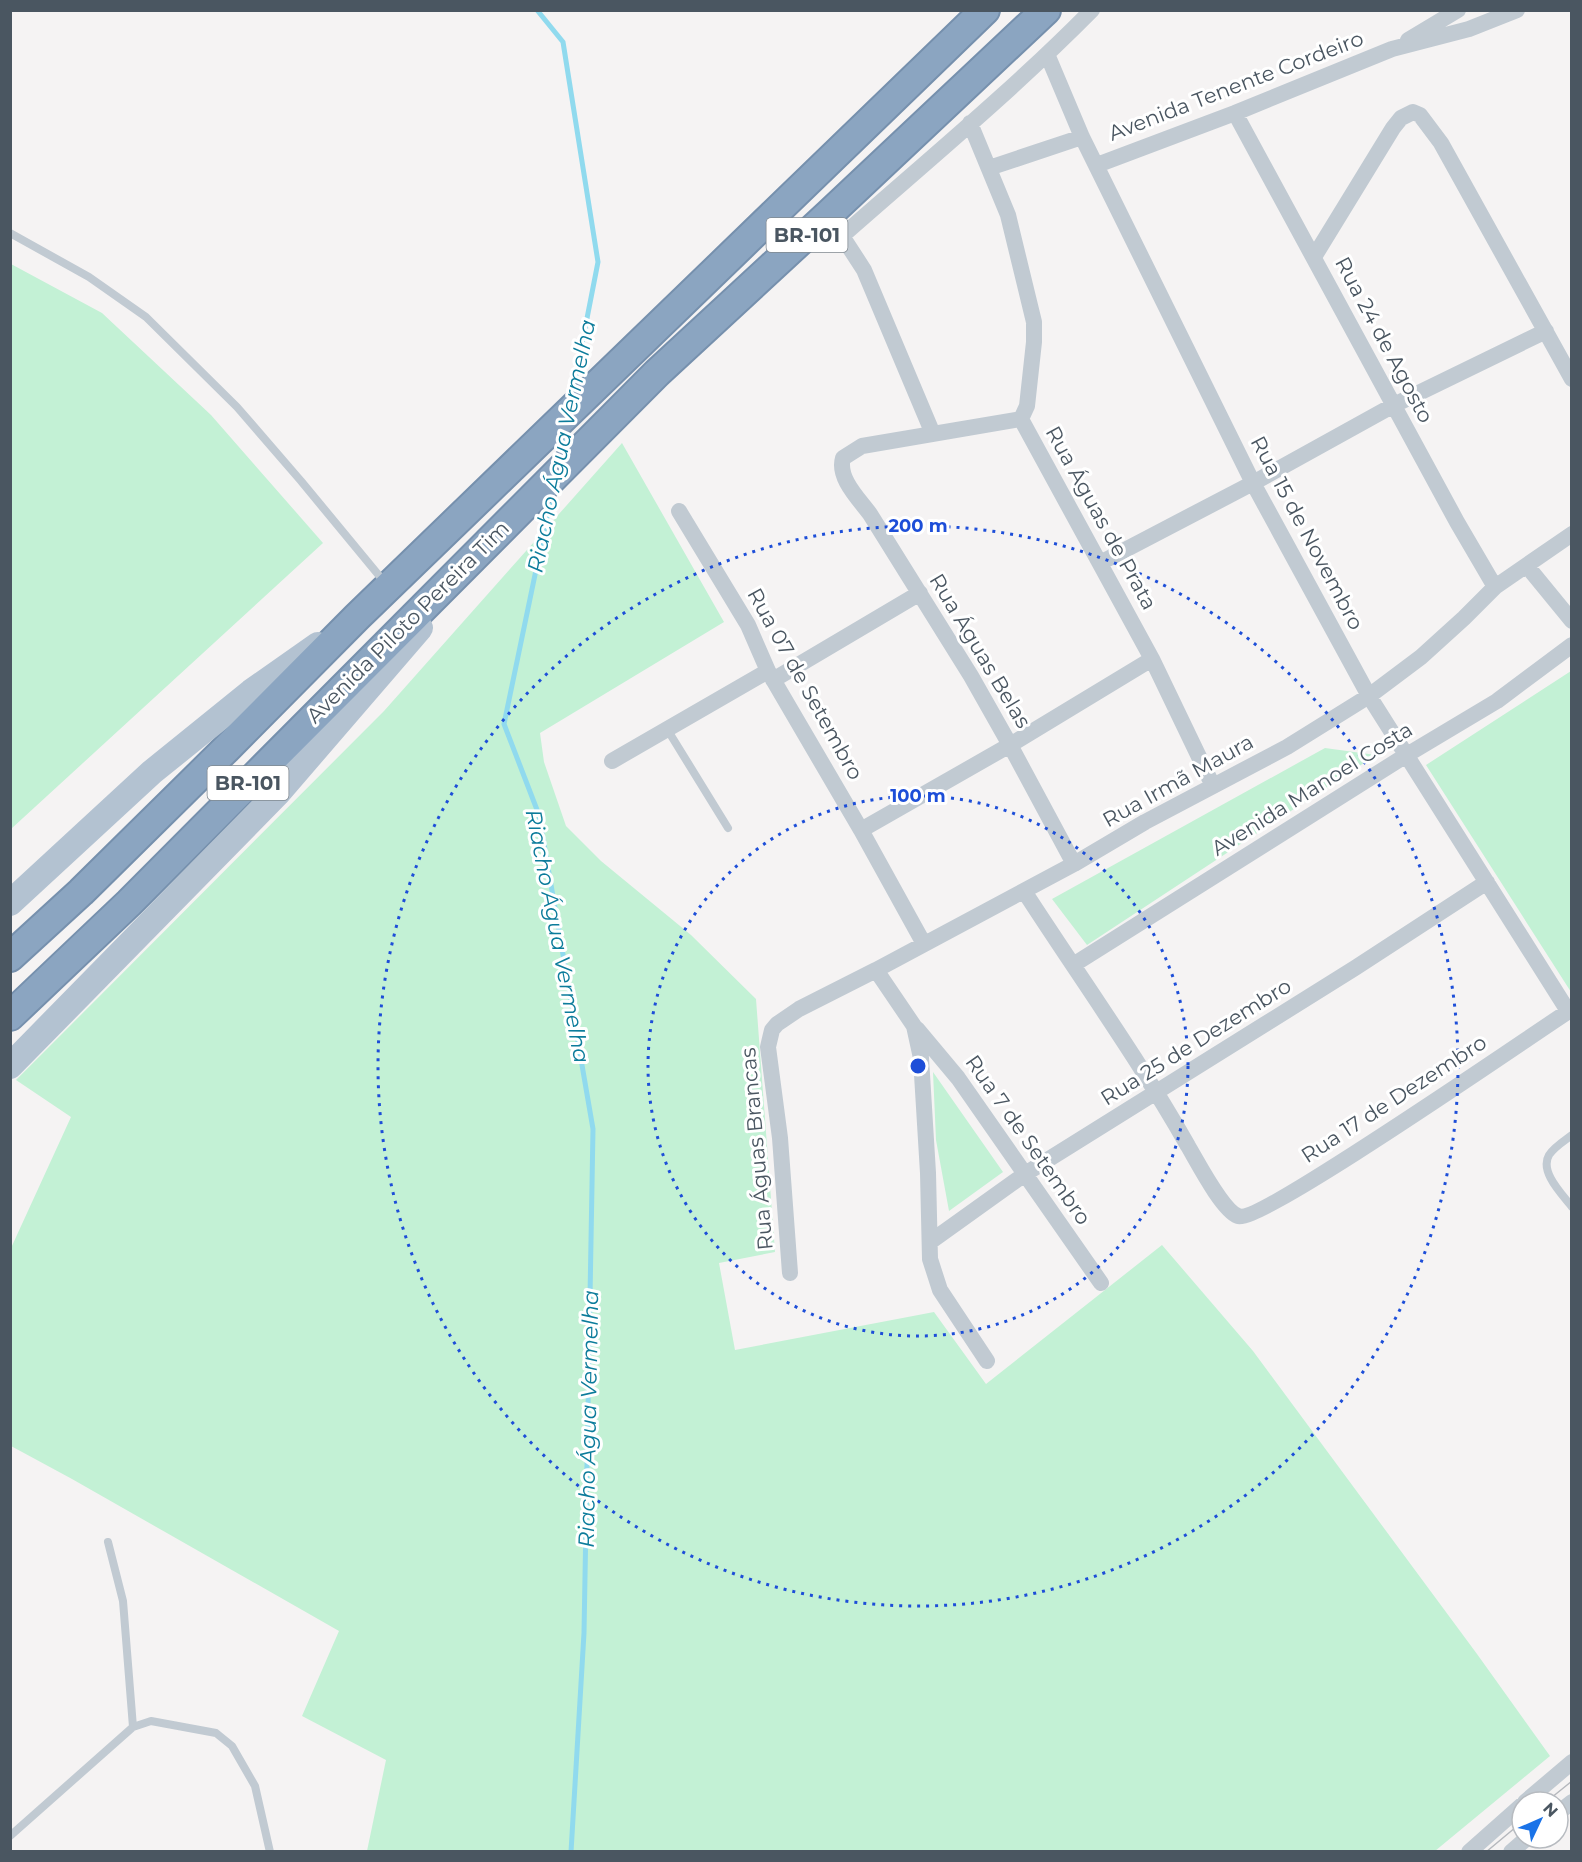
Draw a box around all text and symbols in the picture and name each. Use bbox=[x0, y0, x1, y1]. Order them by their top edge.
street label: Avenida Tenente Cordeiro bbox=[1105, 25, 1367, 146]
road number: BR-101 bbox=[766, 218, 848, 252]
street label: Rua 24 de Agosto bbox=[1330, 252, 1439, 427]
water label: Riacho Água Vermelha bbox=[521, 317, 602, 575]
street label: Rua Águas de Prata bbox=[1041, 421, 1162, 614]
street label: Rua 15 de Novembro bbox=[1246, 431, 1369, 634]
street label: Avenida Piloto Pereira Tim bbox=[301, 515, 514, 728]
text: 200 m bbox=[888, 515, 948, 537]
street label: Rua Águas Belas bbox=[924, 569, 1036, 732]
street label: Rua 07 de Setembro bbox=[742, 583, 869, 784]
street label: Avenida Manoel Costa bbox=[1207, 716, 1417, 861]
street label: Rua Irmã Maura bbox=[1098, 729, 1257, 832]
road number: BR-101 bbox=[208, 766, 288, 800]
text: 100 m bbox=[890, 785, 946, 807]
water label: Riacho Água Vermelha bbox=[520, 807, 595, 1065]
street label: Rua 25 de Dezembro bbox=[1096, 973, 1296, 1110]
street label: Rua 17 de Dezembro bbox=[1296, 1029, 1491, 1168]
street label: Rua Águas Brancas bbox=[735, 1047, 778, 1251]
street label: Rua 7 de Setembro bbox=[960, 1050, 1097, 1230]
centre of rings bbox=[908, 1056, 928, 1076]
water label: Riacho Água Vermelha bbox=[573, 1290, 604, 1548]
north arrow bbox=[1510, 1790, 1570, 1850]
text: N bbox=[1539, 1799, 1562, 1821]

